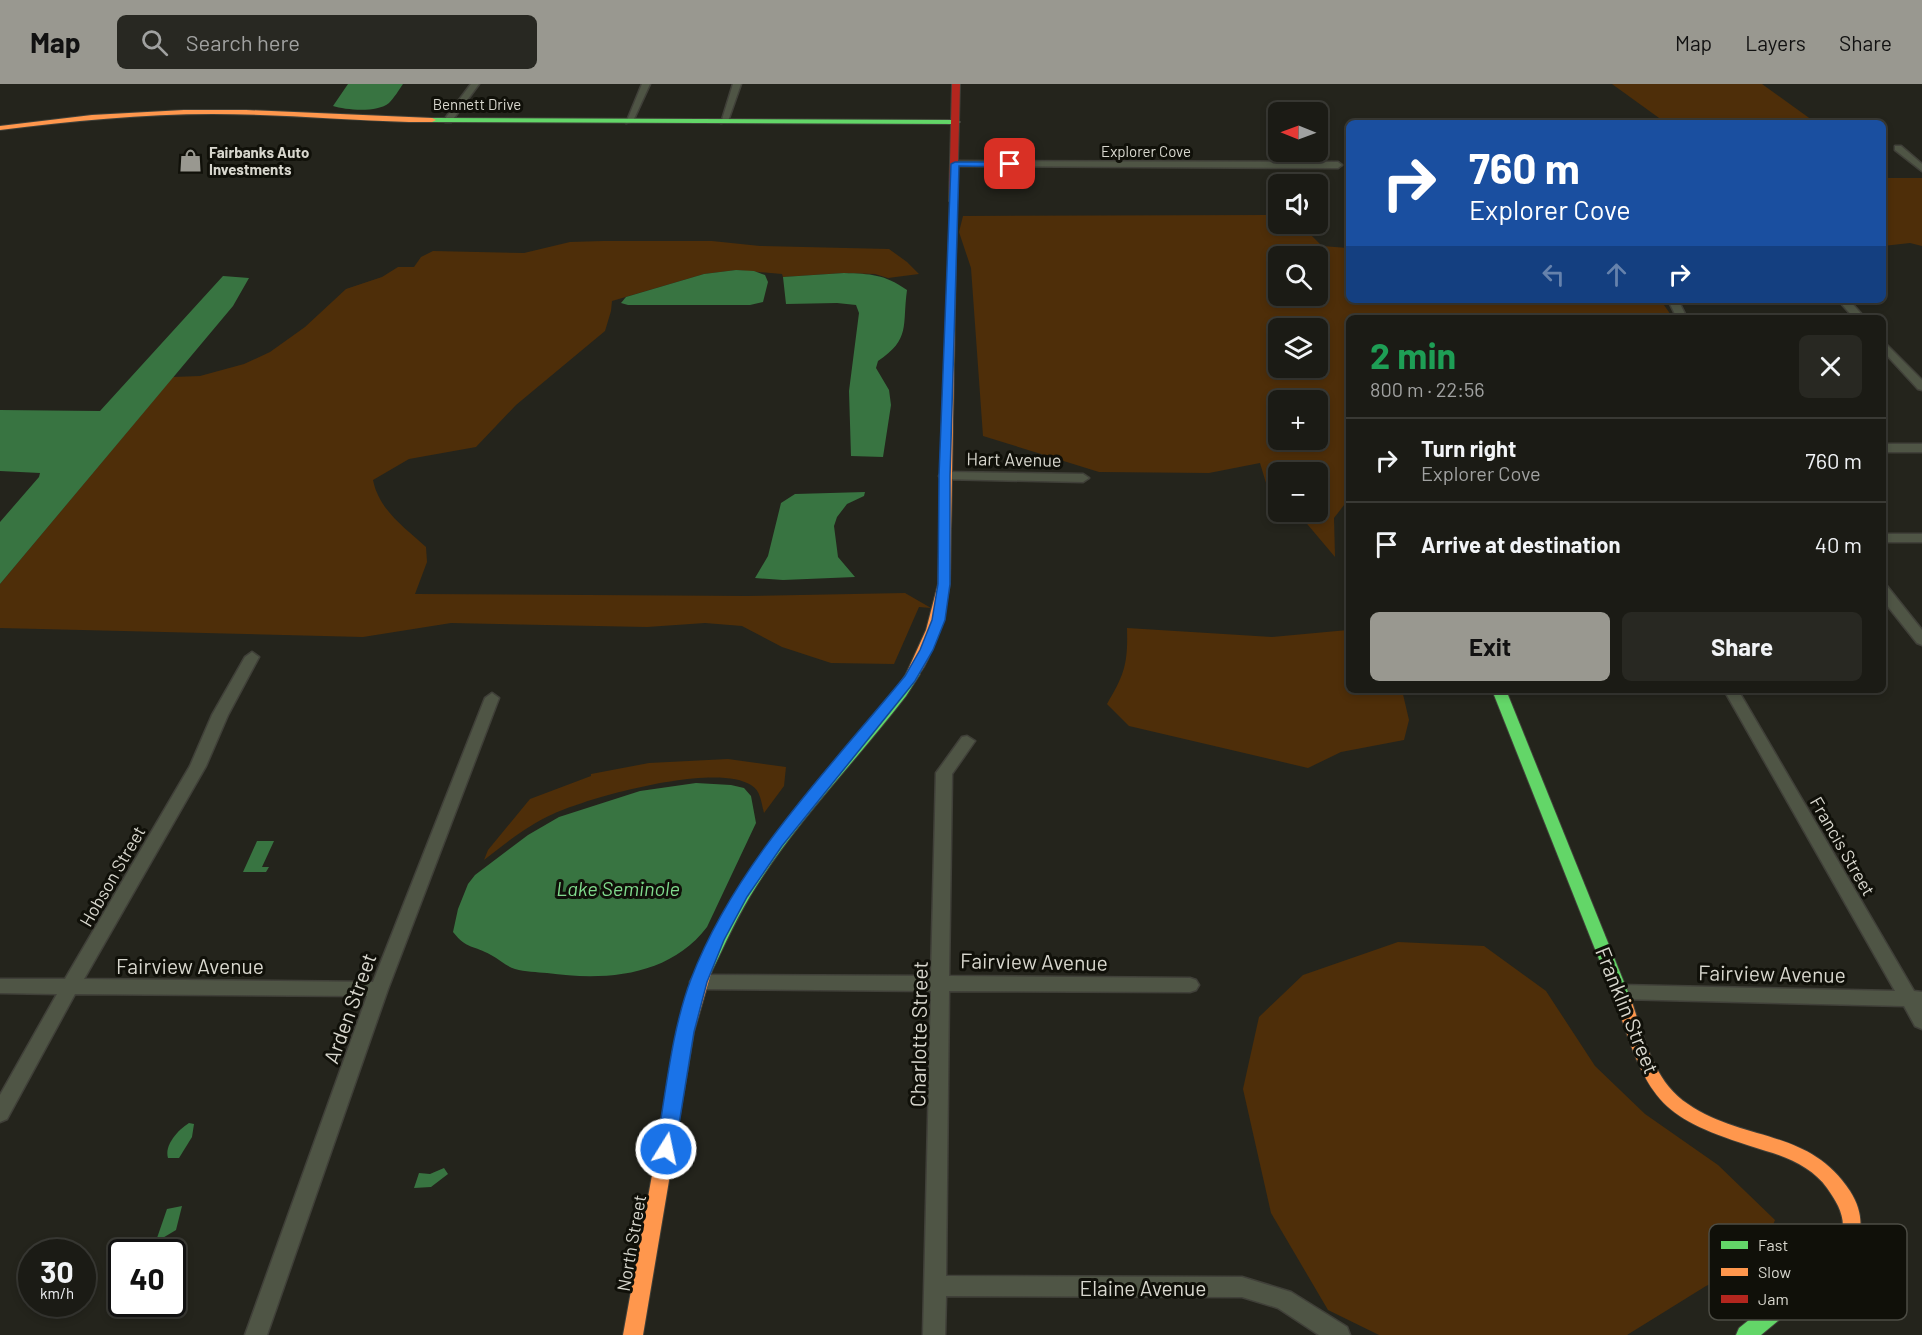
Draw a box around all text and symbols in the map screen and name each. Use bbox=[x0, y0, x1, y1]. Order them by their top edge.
search box bbox=[117, 15, 537, 69]
text: Map bbox=[30, 25, 81, 59]
icon: search bbox=[138, 26, 171, 59]
text: Search here bbox=[186, 29, 300, 55]
text: Map bbox=[1675, 30, 1712, 55]
text: Layers bbox=[1745, 30, 1806, 55]
text: Share bbox=[1839, 30, 1892, 55]
street label: Bennett Drive bbox=[433, 95, 521, 113]
north arrow bbox=[1268, 102, 1328, 162]
map controls bbox=[1268, 102, 1328, 522]
pin bbox=[984, 138, 1035, 189]
street label: Explorer Cove bbox=[1101, 142, 1191, 160]
text: 760 m bbox=[1469, 142, 1580, 192]
place label: Fairbanks Auto Investments bbox=[209, 143, 309, 178]
icon: right bbox=[1370, 144, 1448, 222]
icon: arrive bbox=[993, 147, 1026, 180]
shop icon: Fairbanks Auto Investments bbox=[178, 148, 204, 174]
button: sound bbox=[1268, 174, 1328, 234]
text: Explorer Cove bbox=[1469, 193, 1631, 225]
button: search bbox=[1268, 246, 1328, 306]
icon: left bbox=[1537, 258, 1570, 291]
icon: ahead bbox=[1600, 258, 1633, 291]
icon: right bbox=[1663, 258, 1696, 291]
button: layers bbox=[1268, 318, 1328, 378]
text: 2 min bbox=[1370, 333, 1456, 376]
button: close bbox=[1799, 335, 1862, 398]
text: 800 m · 22:56 bbox=[1370, 377, 1485, 401]
button: + bbox=[1268, 390, 1328, 450]
text: Turn right bbox=[1421, 435, 1516, 461]
icon: right bbox=[1370, 444, 1403, 477]
street label: Hart Avenue bbox=[966, 447, 1062, 471]
text: 760 m bbox=[1805, 447, 1862, 473]
text: Explorer Cove bbox=[1421, 461, 1541, 485]
button: − bbox=[1268, 462, 1328, 522]
icon: arrive bbox=[1370, 528, 1403, 561]
text: Arrive at destination bbox=[1421, 531, 1620, 557]
text: 40 m bbox=[1815, 531, 1862, 557]
button: Exit bbox=[1370, 612, 1610, 681]
button: Share bbox=[1622, 612, 1862, 681]
street label: Francis Street bbox=[1806, 793, 1880, 899]
street label: Hobson Street bbox=[74, 822, 150, 930]
water label: Lake Seminole bbox=[556, 876, 680, 900]
street label: Franklin Street bbox=[1591, 943, 1665, 1077]
street label: Fairview Avenue bbox=[960, 947, 1108, 975]
street label: Arden Street bbox=[317, 949, 381, 1067]
street label: Fairview Avenue bbox=[116, 953, 264, 978]
street label: Fairview Avenue bbox=[1698, 959, 1846, 987]
street label: Charlotte Street bbox=[904, 961, 932, 1107]
position arrow bbox=[634, 1117, 698, 1181]
street label: North Street bbox=[612, 1193, 650, 1293]
legend bbox=[1709, 1224, 1907, 1320]
text: Fast bbox=[1758, 1235, 1788, 1254]
speed limit sign: 40 bbox=[108, 1239, 186, 1317]
text: 30 bbox=[40, 1253, 74, 1289]
text: Slow bbox=[1758, 1262, 1791, 1281]
street label: Elaine Avenue bbox=[1080, 1275, 1206, 1300]
text: km/h bbox=[40, 1284, 74, 1302]
text: Jam bbox=[1758, 1289, 1789, 1308]

